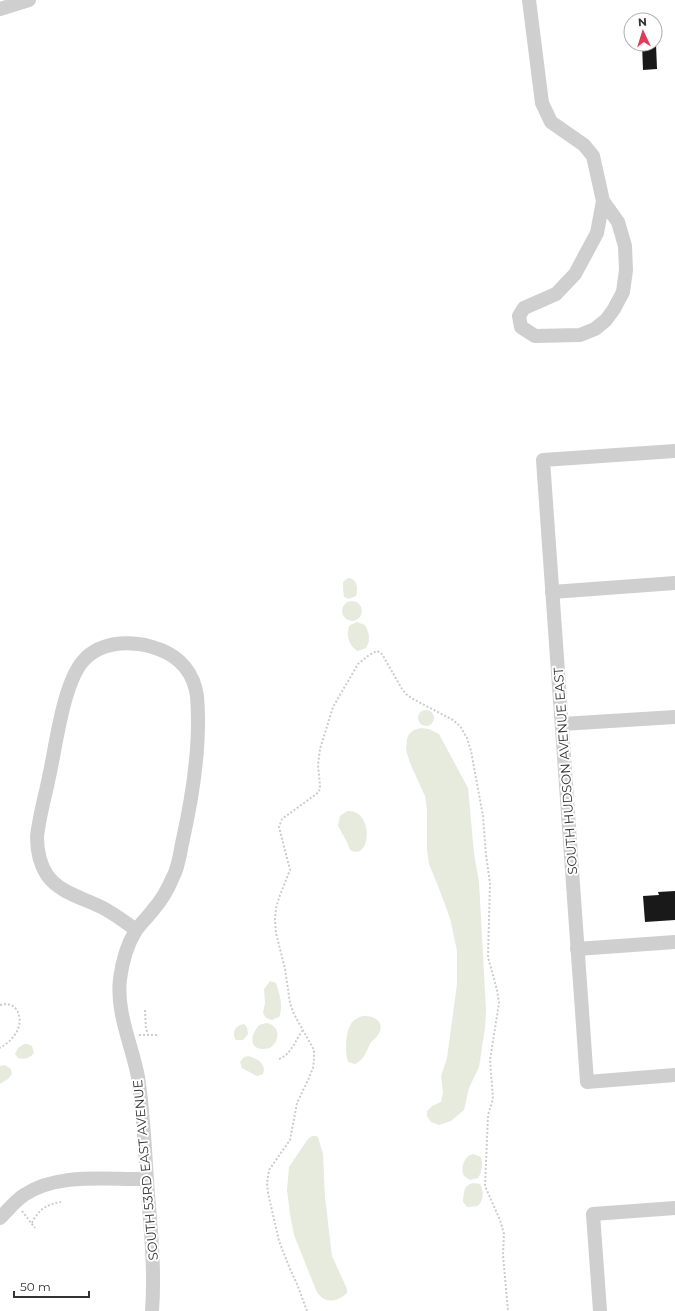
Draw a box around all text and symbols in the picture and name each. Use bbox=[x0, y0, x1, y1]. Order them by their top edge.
north arrow bbox=[623, 12, 663, 52]
text: N bbox=[637, 15, 647, 29]
street label: SOUTH HUDSON AVENUE EAST bbox=[550, 666, 580, 875]
street label: SOUTH 53RD EAST AVENUE bbox=[129, 1079, 161, 1261]
scale bar bbox=[14, 1273, 89, 1299]
text: 50 m bbox=[20, 1279, 51, 1294]

